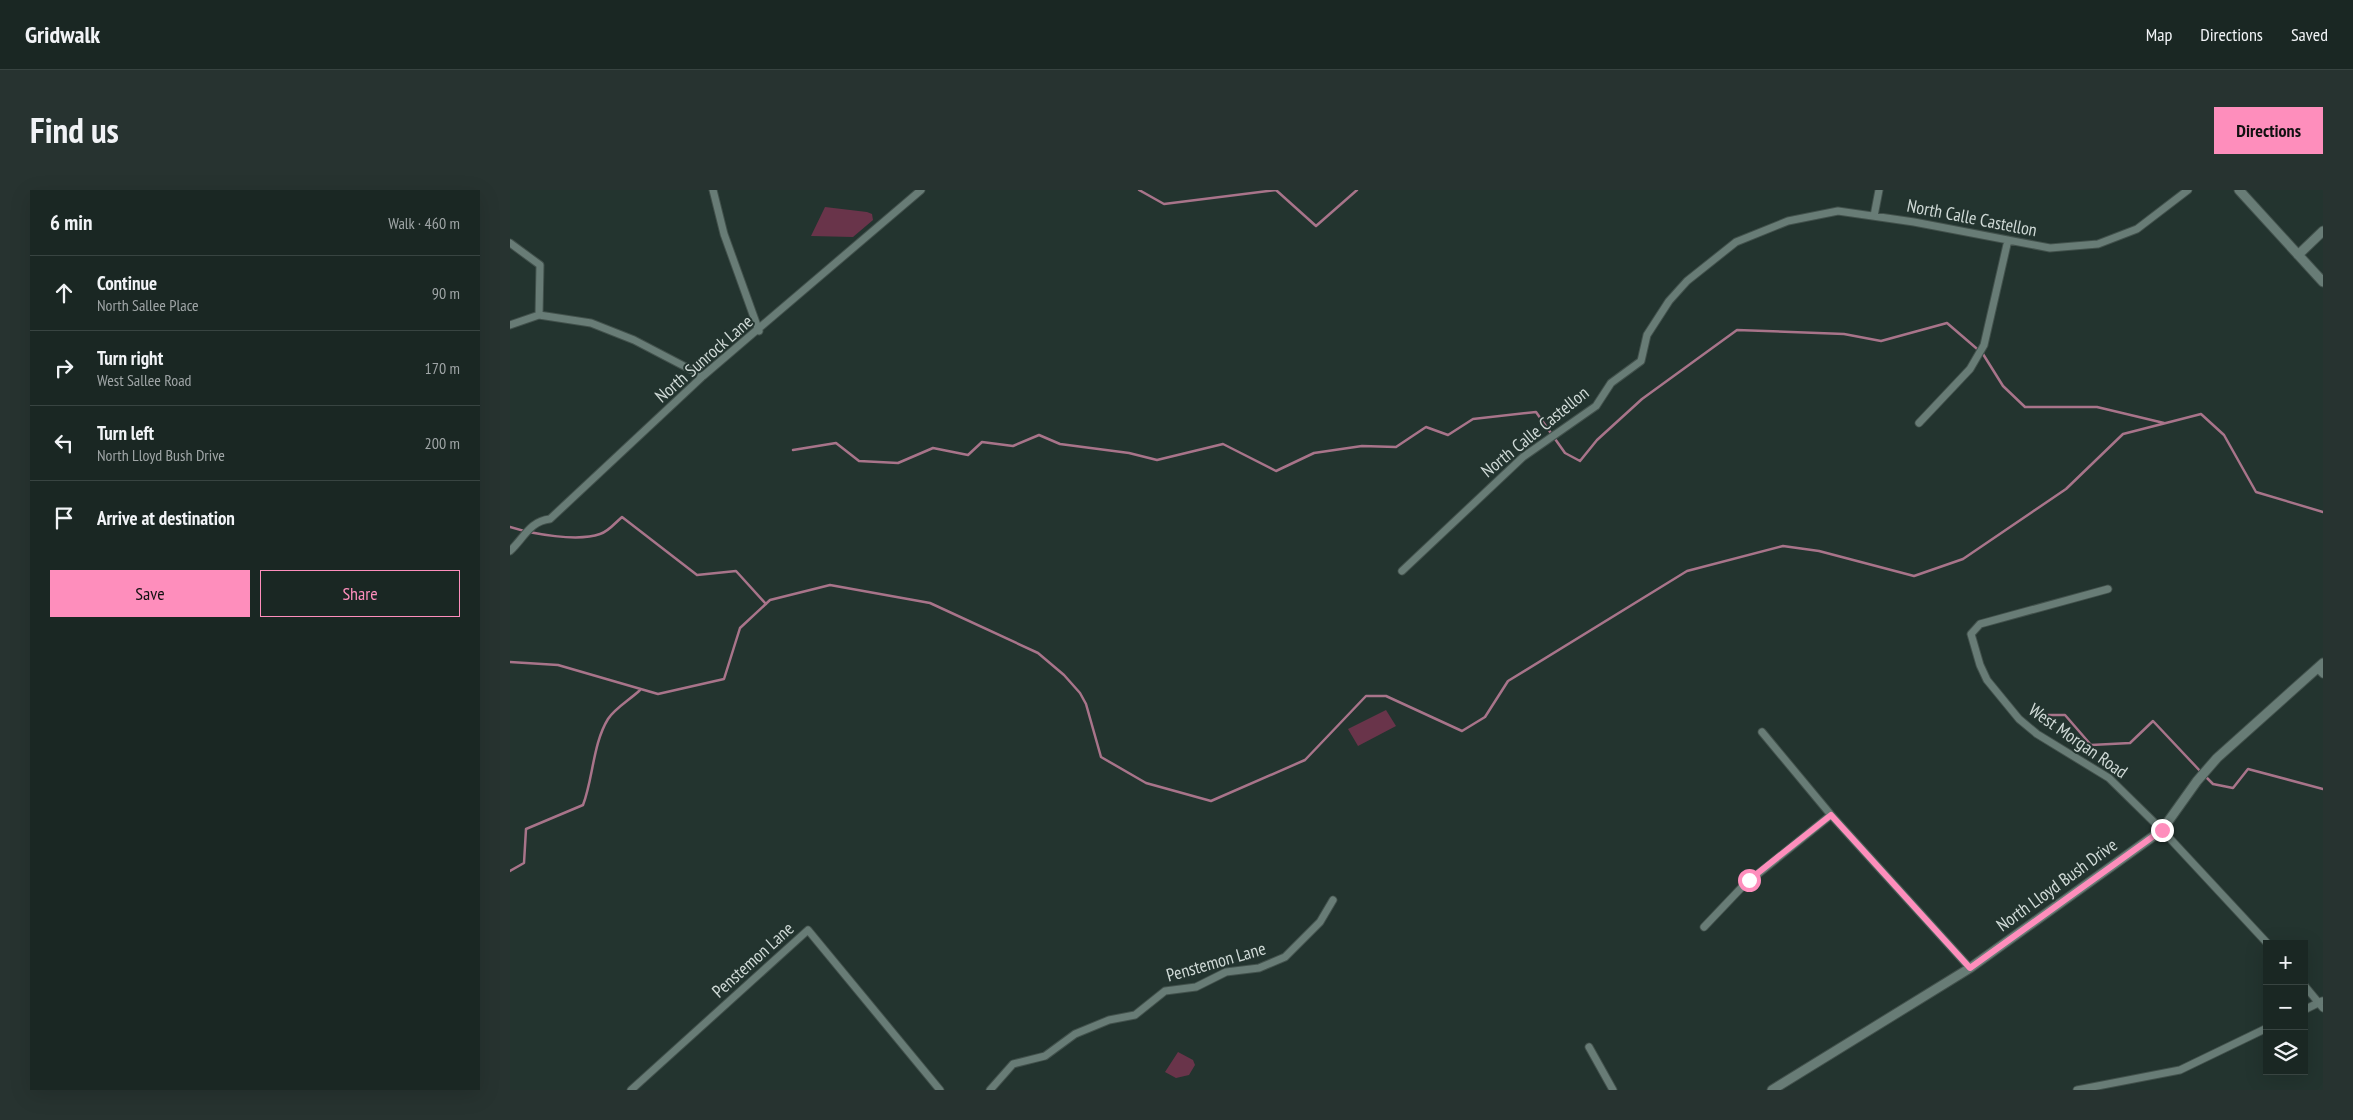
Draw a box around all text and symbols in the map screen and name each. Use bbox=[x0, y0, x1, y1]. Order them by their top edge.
text: Gridwalk bbox=[25, 19, 100, 50]
text: Map bbox=[2146, 23, 2172, 46]
text: Directions bbox=[2200, 23, 2263, 46]
text: Saved bbox=[2291, 23, 2328, 46]
text: Find us bbox=[30, 107, 119, 153]
button: Directions bbox=[2214, 107, 2323, 154]
street label: North Calle Castellon bbox=[1905, 194, 2039, 241]
text: 6 min bbox=[50, 209, 92, 236]
text: Walk · 460 m bbox=[388, 213, 460, 233]
text: Continue bbox=[97, 271, 157, 295]
icon: ahead bbox=[50, 279, 78, 307]
text: 90 m bbox=[432, 283, 460, 303]
text: North Sallee Place bbox=[97, 295, 199, 315]
street label: North Sunrock Lane bbox=[650, 310, 757, 407]
text: Turn right bbox=[97, 346, 163, 370]
icon: right bbox=[50, 354, 78, 382]
text: 170 m bbox=[425, 358, 460, 378]
text: West Sallee Road bbox=[97, 370, 191, 390]
street label: North Calle Castellon bbox=[1476, 381, 1593, 482]
text: Turn left bbox=[97, 421, 154, 445]
icon: left bbox=[50, 429, 78, 457]
text: 200 m bbox=[425, 433, 460, 453]
text: North Lloyd Bush Drive bbox=[97, 445, 225, 465]
icon: arrive bbox=[50, 504, 78, 532]
text: Arrive at destination bbox=[97, 506, 235, 530]
button: Save bbox=[50, 570, 250, 617]
button: Share bbox=[260, 570, 460, 617]
street label: West Morgan Road bbox=[2024, 698, 2132, 783]
route end bbox=[2151, 819, 2174, 842]
street label: North Lloyd Bush Drive bbox=[1992, 833, 2122, 936]
route start bbox=[1738, 869, 1761, 892]
street label: Penstemon Lane bbox=[707, 917, 798, 1002]
street label: Penstemon Lane bbox=[1164, 936, 1268, 987]
map controls bbox=[2263, 940, 2308, 1075]
button: + bbox=[2263, 940, 2308, 985]
button: − bbox=[2263, 985, 2308, 1030]
button: layers bbox=[2263, 1030, 2308, 1075]

